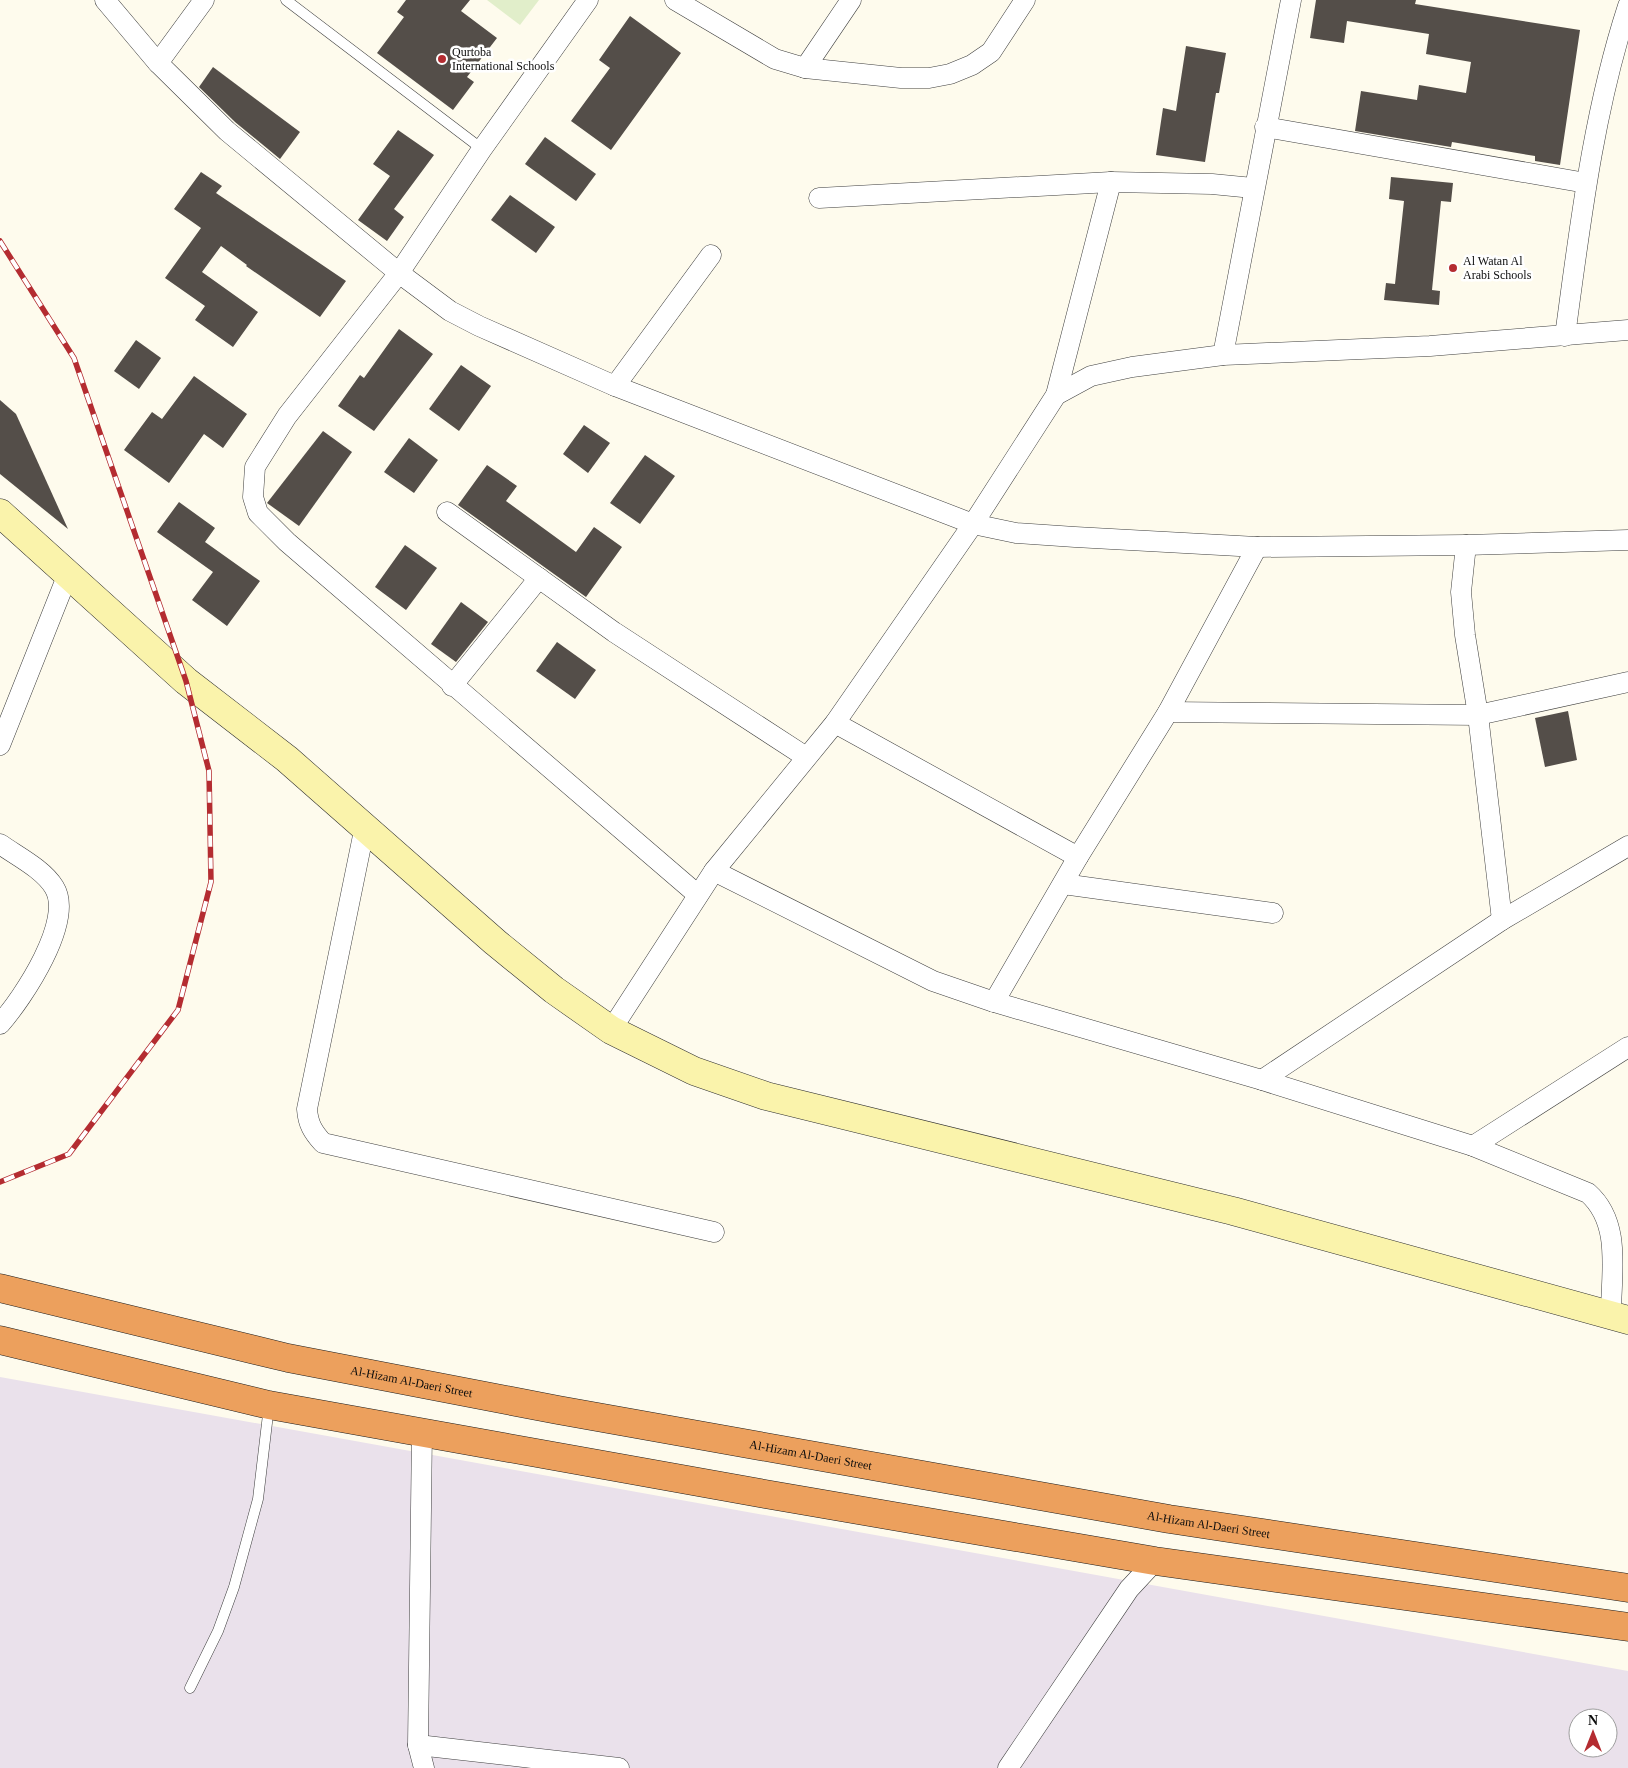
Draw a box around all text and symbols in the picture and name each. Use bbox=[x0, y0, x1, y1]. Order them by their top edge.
place label: Qurtoba International Schools bbox=[452, 45, 555, 73]
marker: Qurtoba International Schools bbox=[436, 53, 448, 65]
place label: Al Watan Al Arabi Schools bbox=[1463, 254, 1532, 282]
marker: Al Watan Al Arabi Schools bbox=[1447, 262, 1459, 274]
street label: Al-Hizam Al-Daeri Street bbox=[349, 1363, 474, 1400]
street label: Al-Hizam Al-Daeri Street bbox=[748, 1437, 874, 1473]
street label: Al-Hizam Al-Daeri Street bbox=[1146, 1508, 1272, 1541]
north arrow bbox=[1568, 1708, 1618, 1758]
text: N bbox=[1588, 1713, 1598, 1728]

